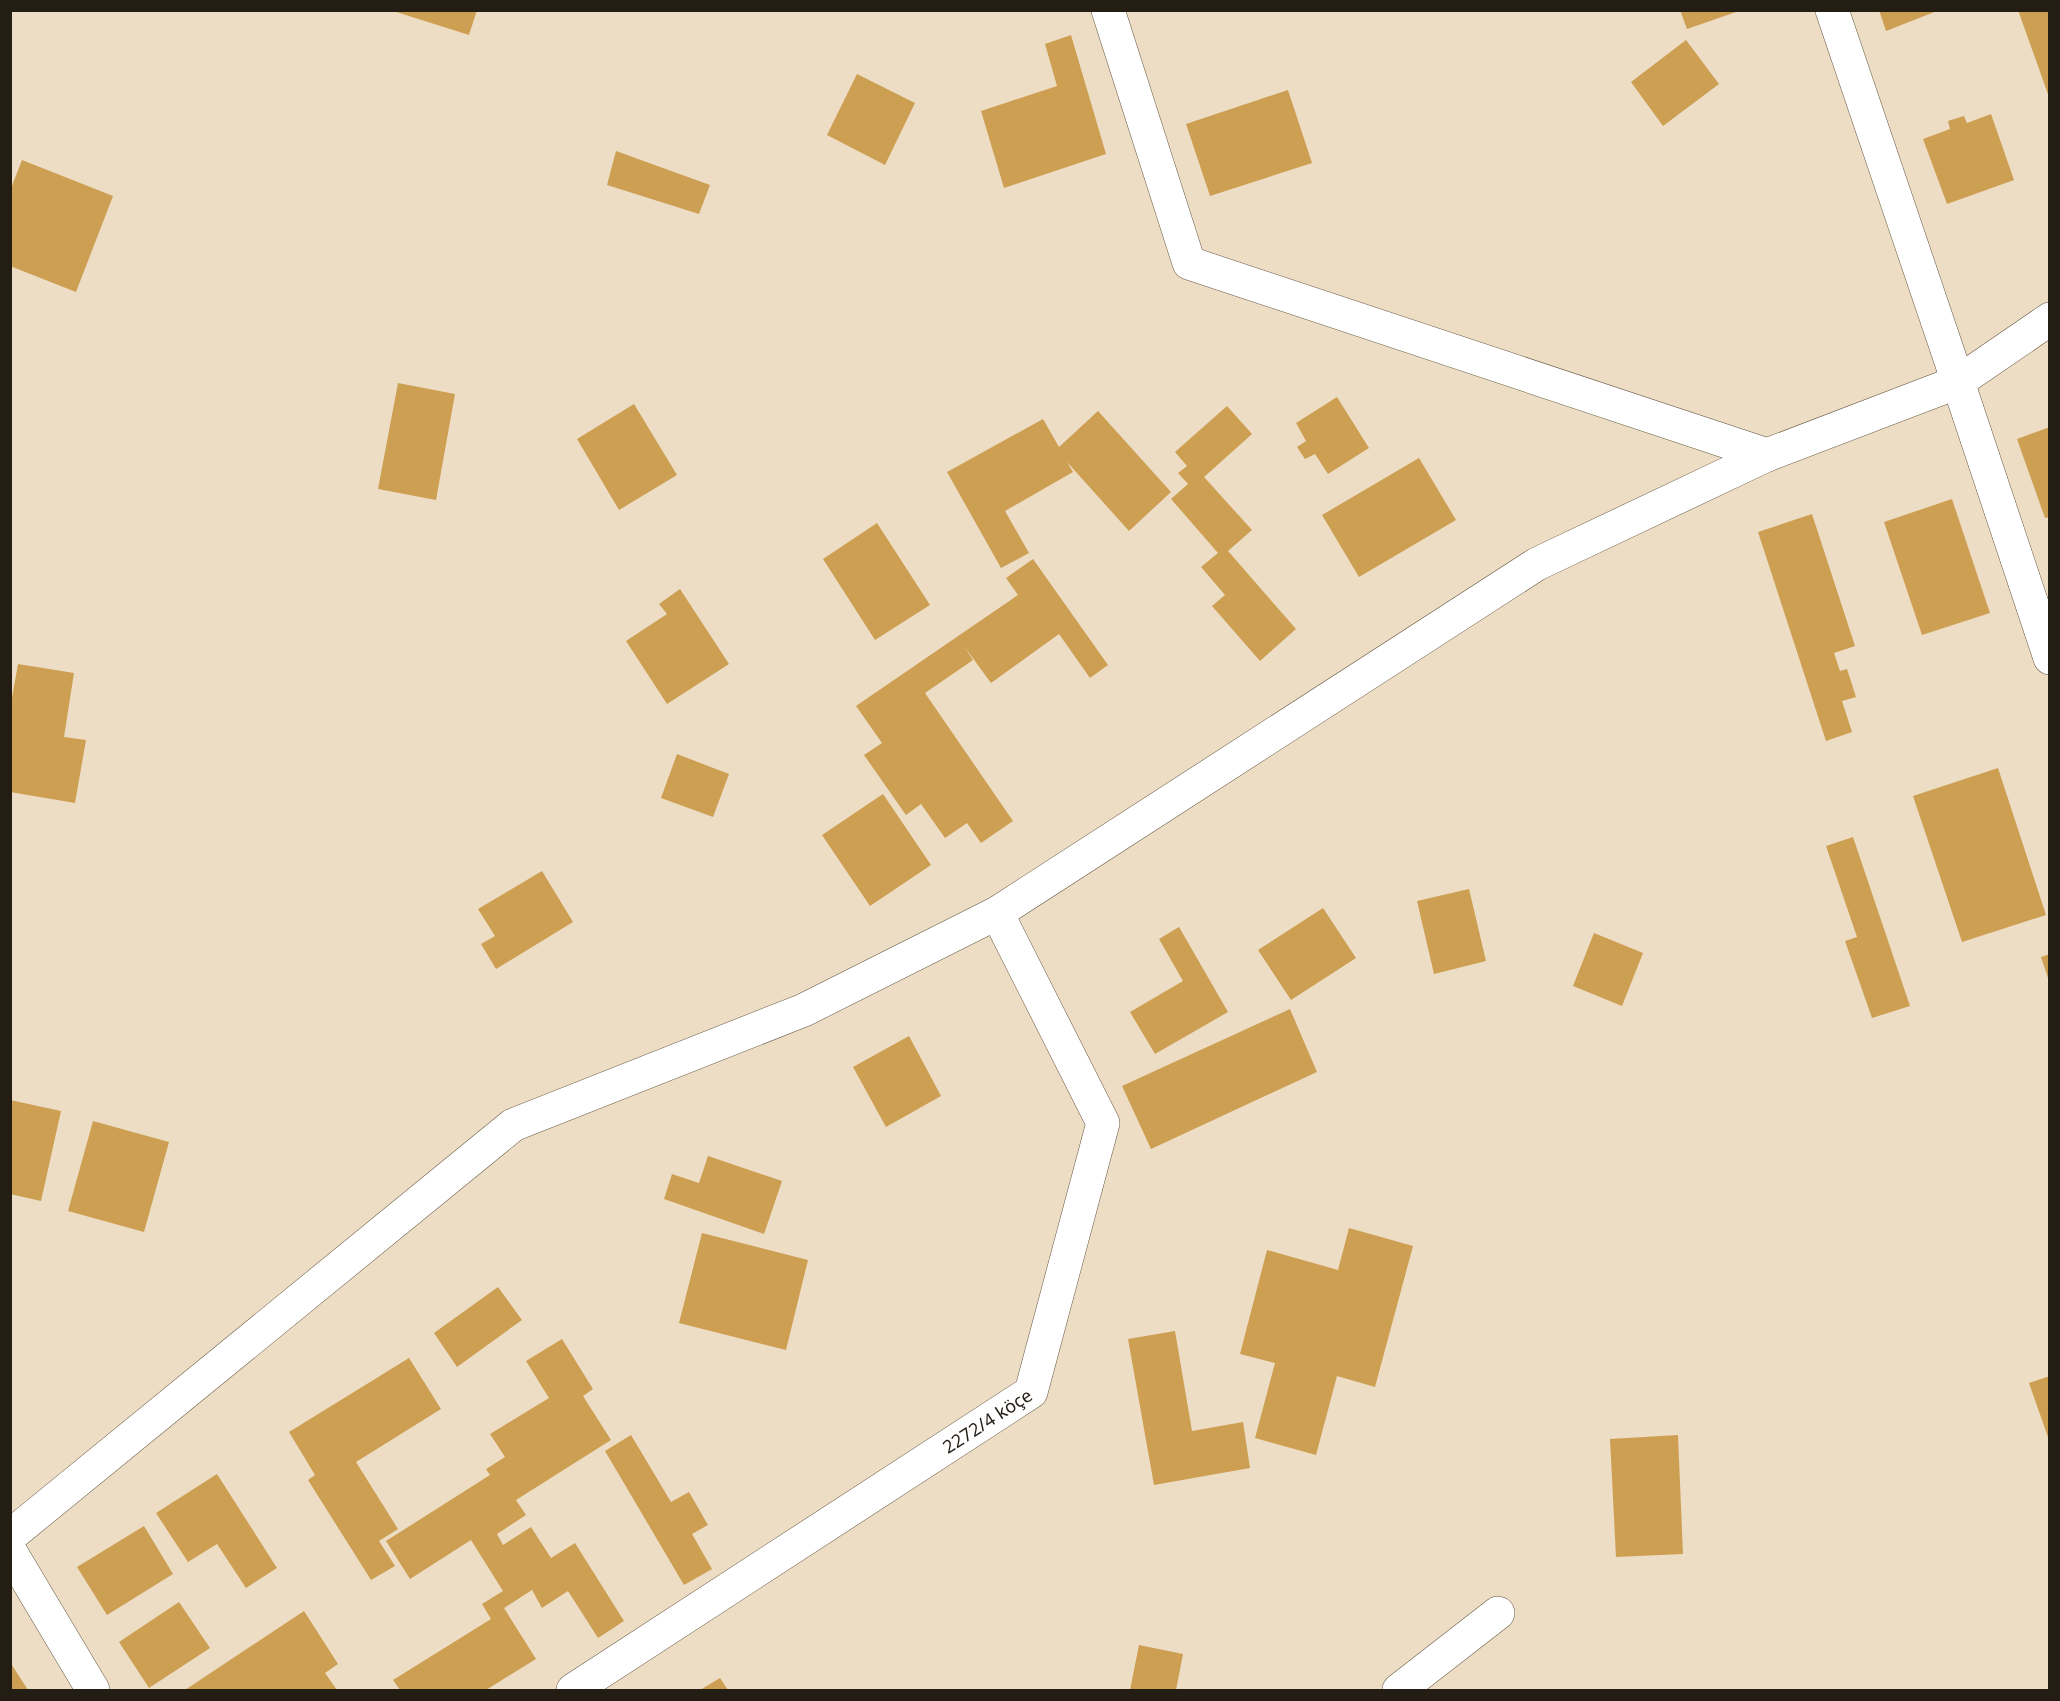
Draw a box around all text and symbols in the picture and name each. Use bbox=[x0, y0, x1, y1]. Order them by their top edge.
street label: 2272/4 köçe bbox=[938, 1383, 1036, 1459]

